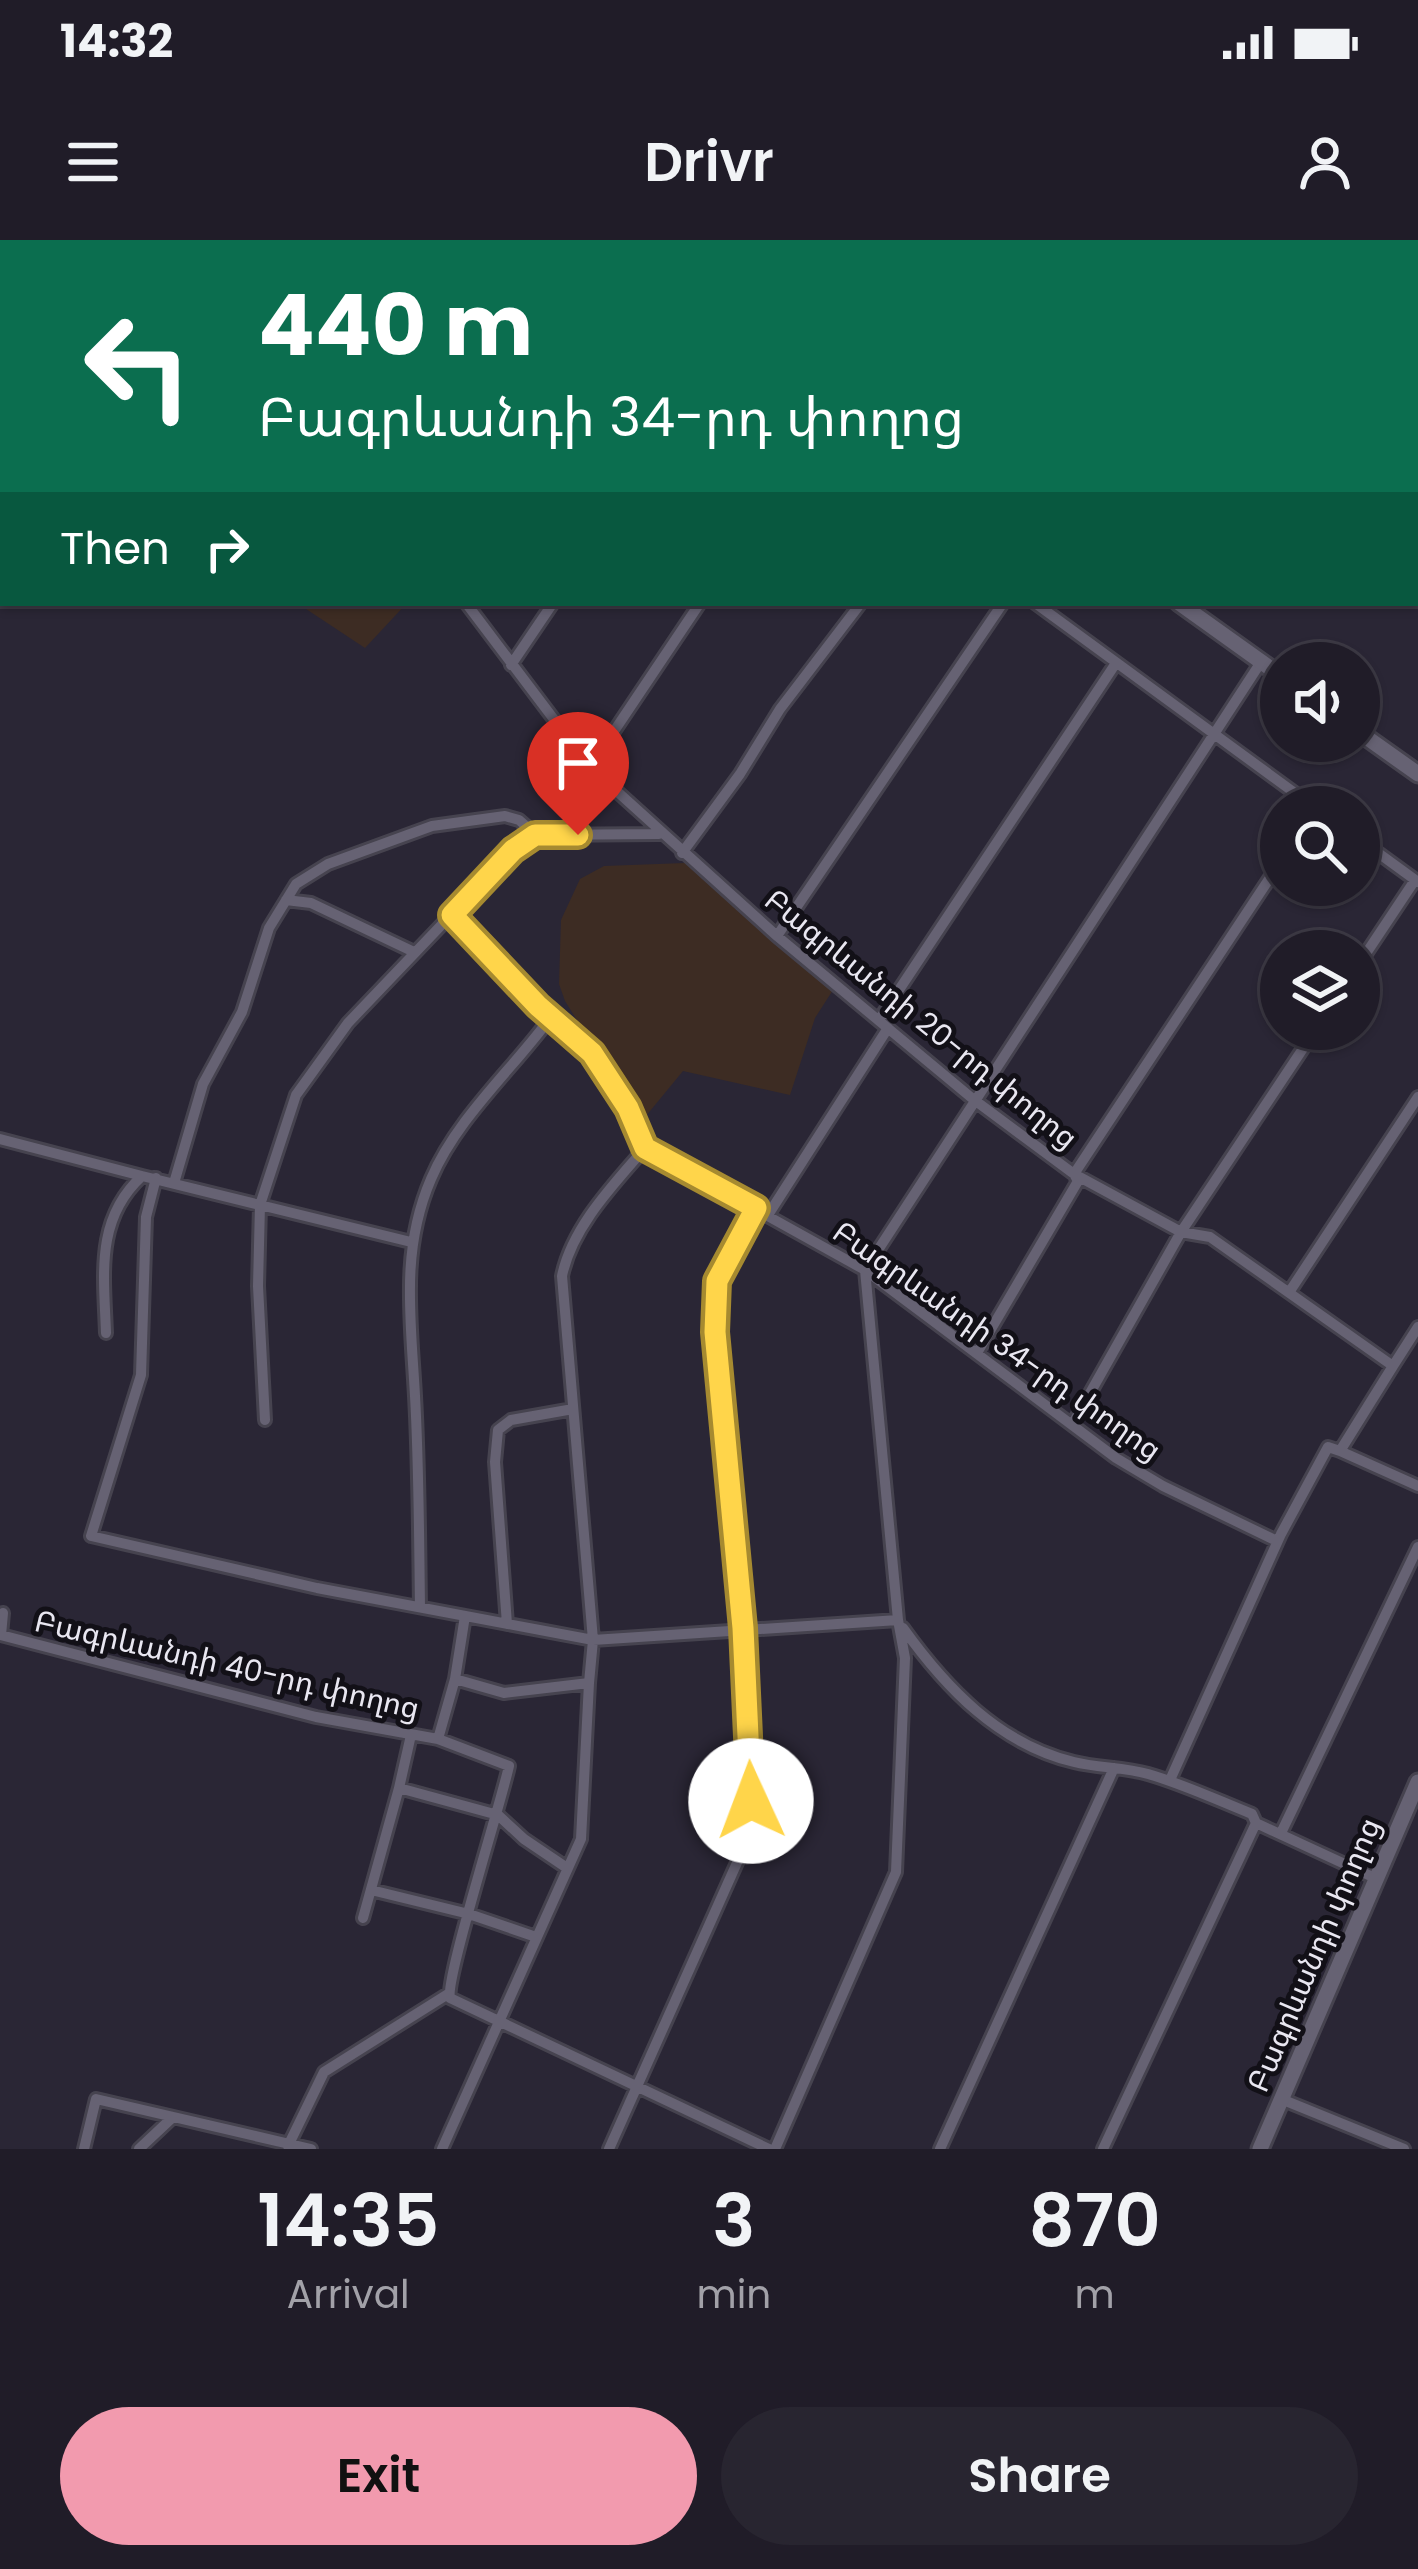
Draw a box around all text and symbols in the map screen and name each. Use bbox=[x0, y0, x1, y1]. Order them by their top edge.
text: 14:32 bbox=[60, 10, 173, 73]
text: Drivr bbox=[644, 124, 774, 200]
icon: menu bbox=[60, 129, 126, 195]
icon: person bbox=[1292, 129, 1358, 195]
text: 440 m bbox=[258, 267, 533, 384]
icon: left bbox=[60, 288, 216, 444]
text: Բագրևանդի 34-րդ փողոց bbox=[258, 379, 964, 455]
icon: right bbox=[194, 516, 260, 582]
text: Then bbox=[60, 517, 170, 580]
map controls bbox=[1260, 642, 1380, 1050]
button: sound bbox=[1260, 642, 1380, 762]
pin bbox=[527, 712, 629, 835]
icon: arrive bbox=[545, 730, 611, 796]
button: search bbox=[1260, 786, 1380, 906]
street label: Բագրևանդի 20-րդ փողոց bbox=[756, 879, 1087, 1159]
button: layers bbox=[1260, 930, 1380, 1050]
street label: Բագրևանդի 34-րդ փողոց bbox=[824, 1210, 1170, 1471]
street label: Բագրևանդի 40-րդ փողոց bbox=[31, 1599, 424, 1730]
position arrow bbox=[688, 1738, 814, 1864]
street label: Բագրևանդի փողոց bbox=[1236, 1811, 1391, 2099]
text: 14:35 bbox=[257, 2170, 439, 2271]
text: 3 bbox=[712, 2170, 755, 2271]
text: 870 bbox=[1028, 2170, 1161, 2271]
text: Arrival bbox=[287, 2267, 410, 2322]
text: min bbox=[697, 2267, 771, 2322]
text: m bbox=[1075, 2267, 1115, 2322]
button: Exit bbox=[60, 2407, 697, 2545]
button: Share bbox=[721, 2407, 1358, 2545]

